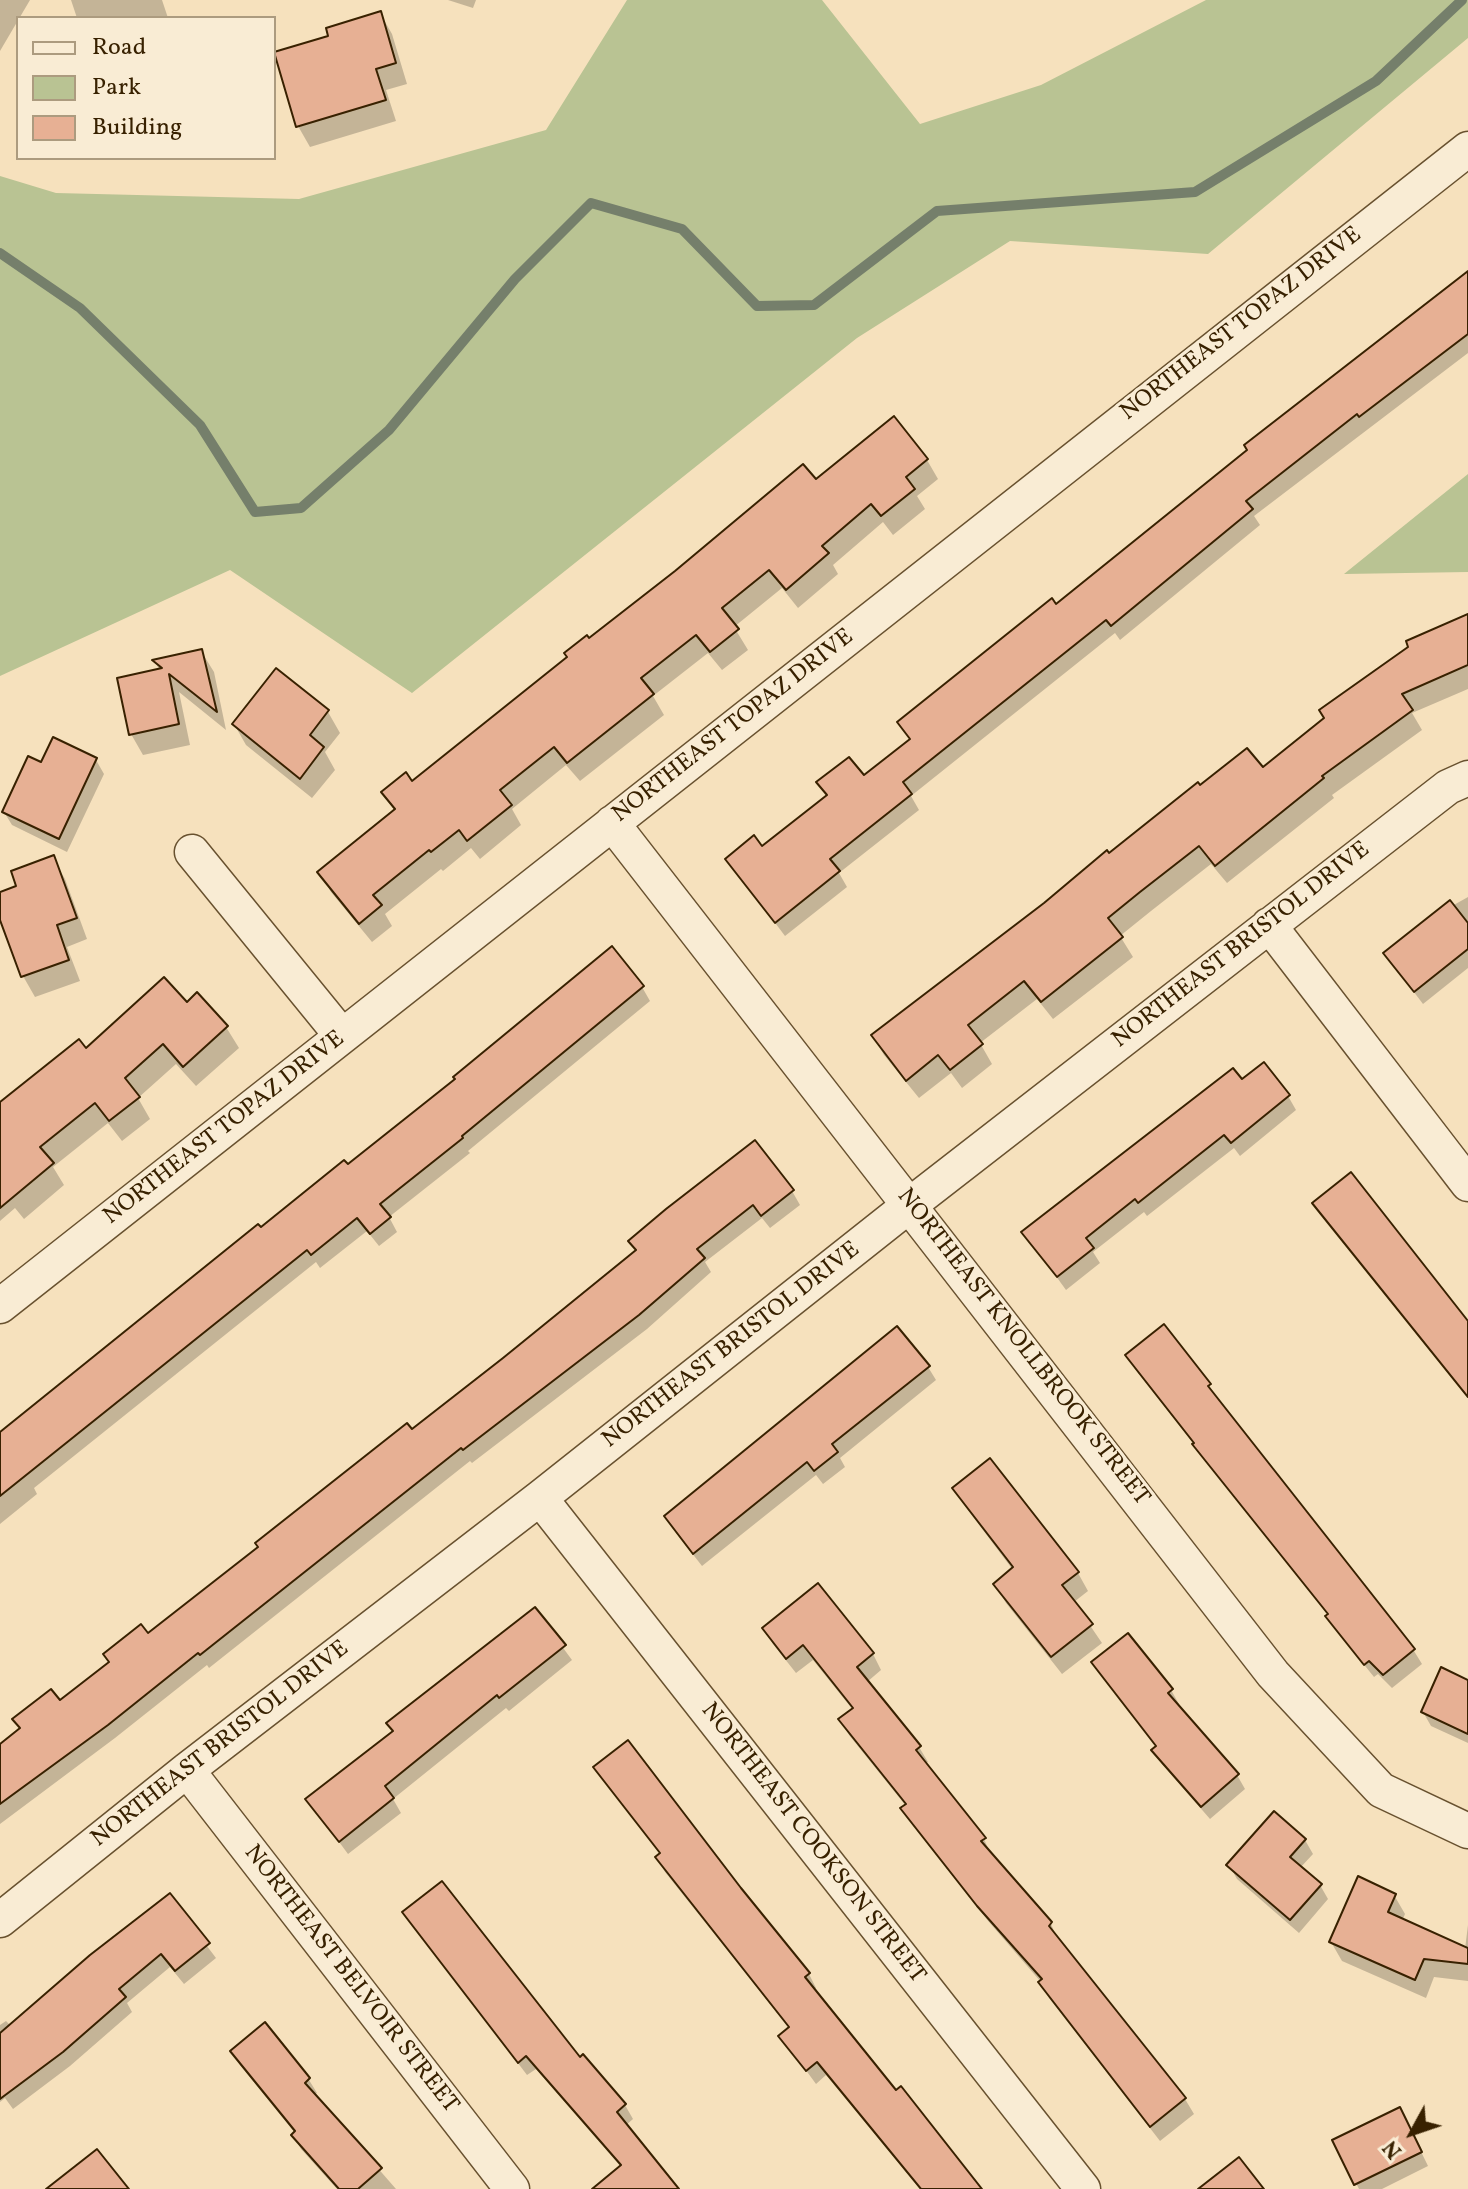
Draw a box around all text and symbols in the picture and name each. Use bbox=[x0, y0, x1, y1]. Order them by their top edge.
legend bbox=[16, 16, 276, 160]
text: Road bbox=[92, 31, 146, 65]
text: Park bbox=[92, 71, 141, 105]
text: Building bbox=[92, 111, 182, 145]
street label: NORTHEAST TOPAZ DRIVE bbox=[1116, 222, 1368, 428]
street label: NORTHEAST TOPAZ DRIVE bbox=[608, 624, 860, 830]
street label: NORTHEAST BRISTOL DRIVE bbox=[1108, 836, 1376, 1056]
street label: NORTHEAST TOPAZ DRIVE bbox=[99, 1026, 351, 1232]
street label: NORTHEAST KNOLLBROOK STREET bbox=[889, 1184, 1155, 1512]
street label: NORTHEAST BRISTOL DRIVE bbox=[598, 1236, 866, 1456]
street label: NORTHEAST BRISTOL DRIVE bbox=[87, 1635, 355, 1855]
street label: NORTHEAST COOKSON STREET bbox=[693, 1698, 931, 1990]
street label: NORTHEAST BELVOIR STREET bbox=[236, 1840, 464, 2120]
north arrow bbox=[1372, 2093, 1452, 2173]
text: N bbox=[1376, 2133, 1410, 2165]

